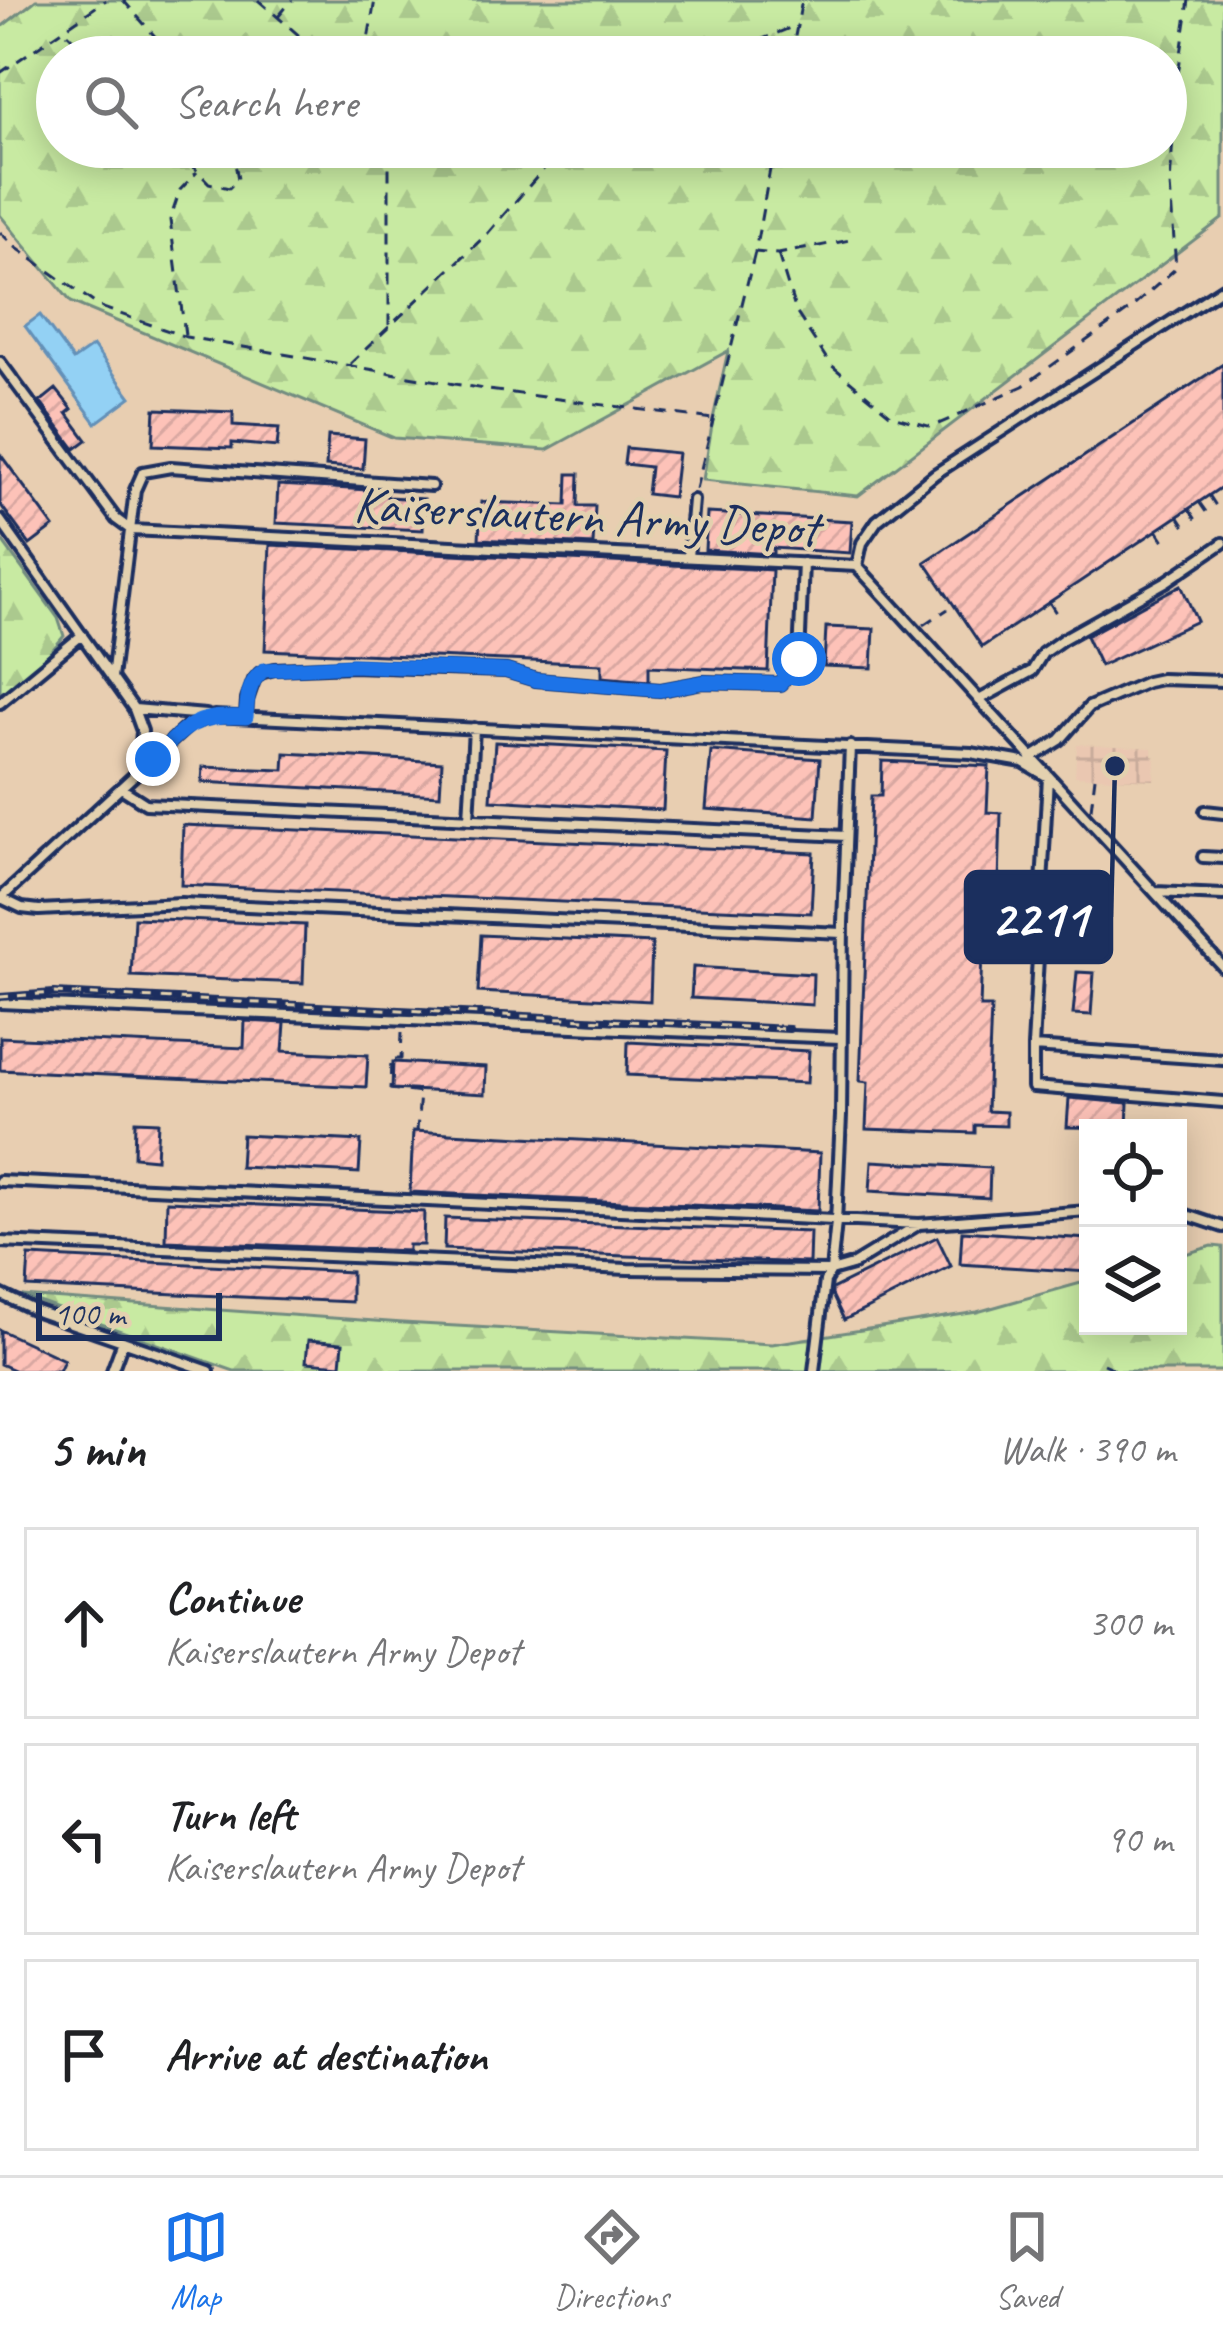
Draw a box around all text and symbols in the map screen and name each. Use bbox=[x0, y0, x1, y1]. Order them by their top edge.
search box bbox=[36, 36, 1187, 168]
icon: search bbox=[78, 69, 144, 135]
text: Search here bbox=[174, 74, 357, 131]
street label: Kaiserslautern Army Depot bbox=[352, 472, 826, 560]
route start bbox=[772, 632, 826, 686]
route end bbox=[126, 732, 180, 786]
callout: 2211 bbox=[966, 872, 1111, 962]
text: 2211 bbox=[990, 884, 1093, 952]
map controls bbox=[1079, 1119, 1187, 1335]
button: locate bbox=[1079, 1119, 1187, 1227]
button: layers bbox=[1079, 1227, 1187, 1335]
scale bar bbox=[36, 1287, 222, 1340]
text: 100 m bbox=[54, 1293, 125, 1335]
text: 5 min bbox=[48, 1417, 145, 1481]
text: Walk · 390 m bbox=[999, 1425, 1175, 1474]
text: Continue bbox=[165, 1570, 299, 1627]
icon: ahead bbox=[51, 1590, 117, 1656]
text: 300 m bbox=[1088, 1599, 1172, 1648]
text: Kaiserslautern Army Depot bbox=[165, 1627, 520, 1676]
text: Turn left bbox=[165, 1786, 295, 1843]
icon: left bbox=[51, 1806, 117, 1872]
text: 90 m bbox=[1106, 1815, 1172, 1864]
text: Kaiserslautern Army Depot bbox=[165, 1843, 520, 1892]
icon: arrive bbox=[51, 2022, 117, 2088]
text: Arrive at destination bbox=[165, 2027, 487, 2084]
tab: Map bbox=[163, 2204, 229, 2318]
tab: Directions bbox=[554, 2204, 669, 2318]
tab: Saved bbox=[994, 2204, 1060, 2318]

